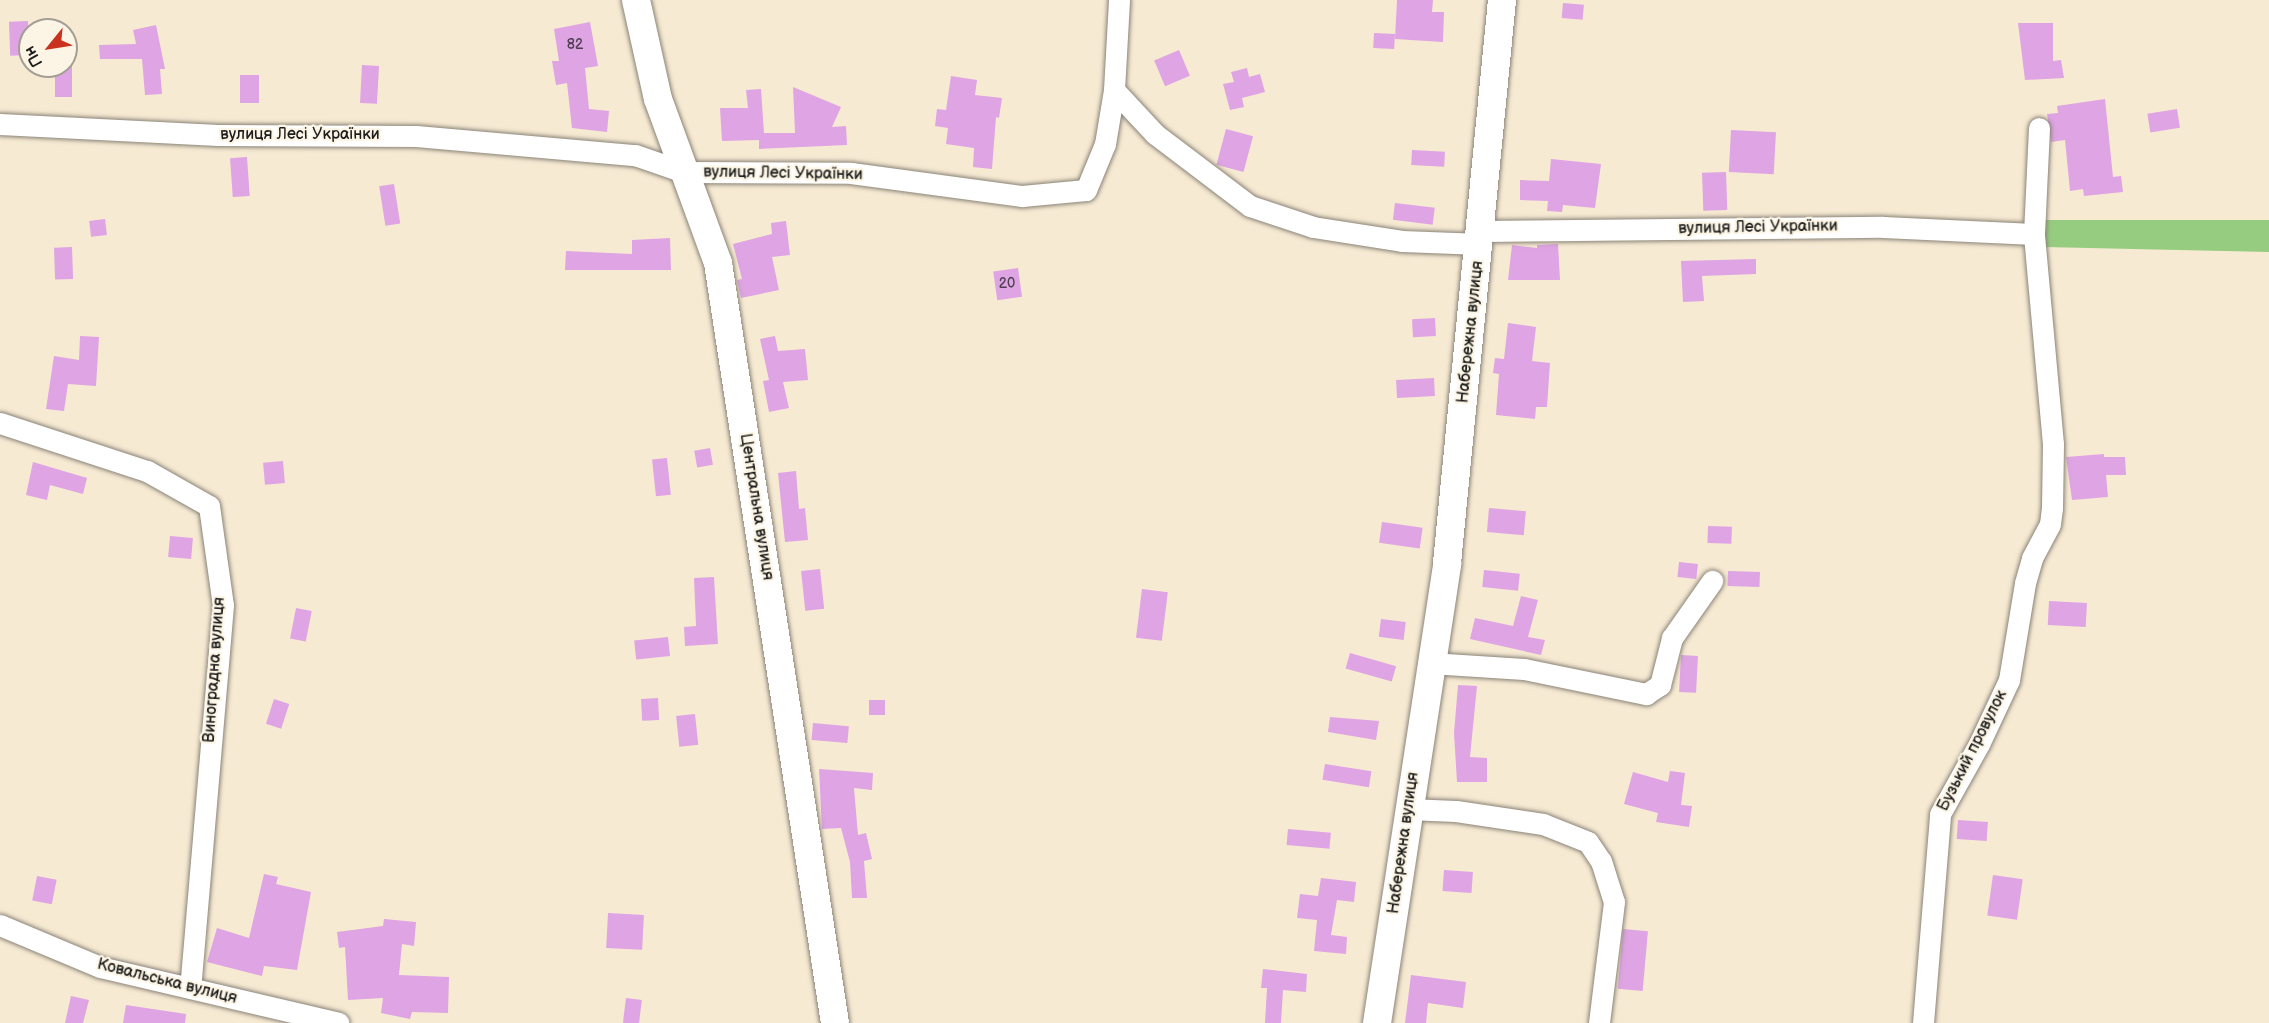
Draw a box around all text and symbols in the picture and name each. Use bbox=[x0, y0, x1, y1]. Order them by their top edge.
north arrow bbox=[18, 18, 78, 78]
house number: 82 bbox=[567, 37, 583, 53]
text: Пн bbox=[20, 42, 47, 70]
street label: вулиця Лесі Українки bbox=[220, 125, 380, 145]
street label: вулиця Лесі Українки bbox=[703, 163, 863, 185]
street label: вулиця Лесі Українки bbox=[1678, 217, 1838, 239]
street label: Набережна вулиця bbox=[1454, 260, 1488, 404]
house number: 20 bbox=[999, 276, 1015, 292]
street label: Центральна вулиця bbox=[735, 432, 777, 582]
street label: Виноградна вулиця bbox=[200, 597, 230, 743]
street label: Бузький провулок bbox=[1934, 687, 2012, 815]
street label: Набережна вулиця bbox=[1385, 771, 1423, 915]
street label: Ковальська вулиця bbox=[95, 955, 239, 1009]

